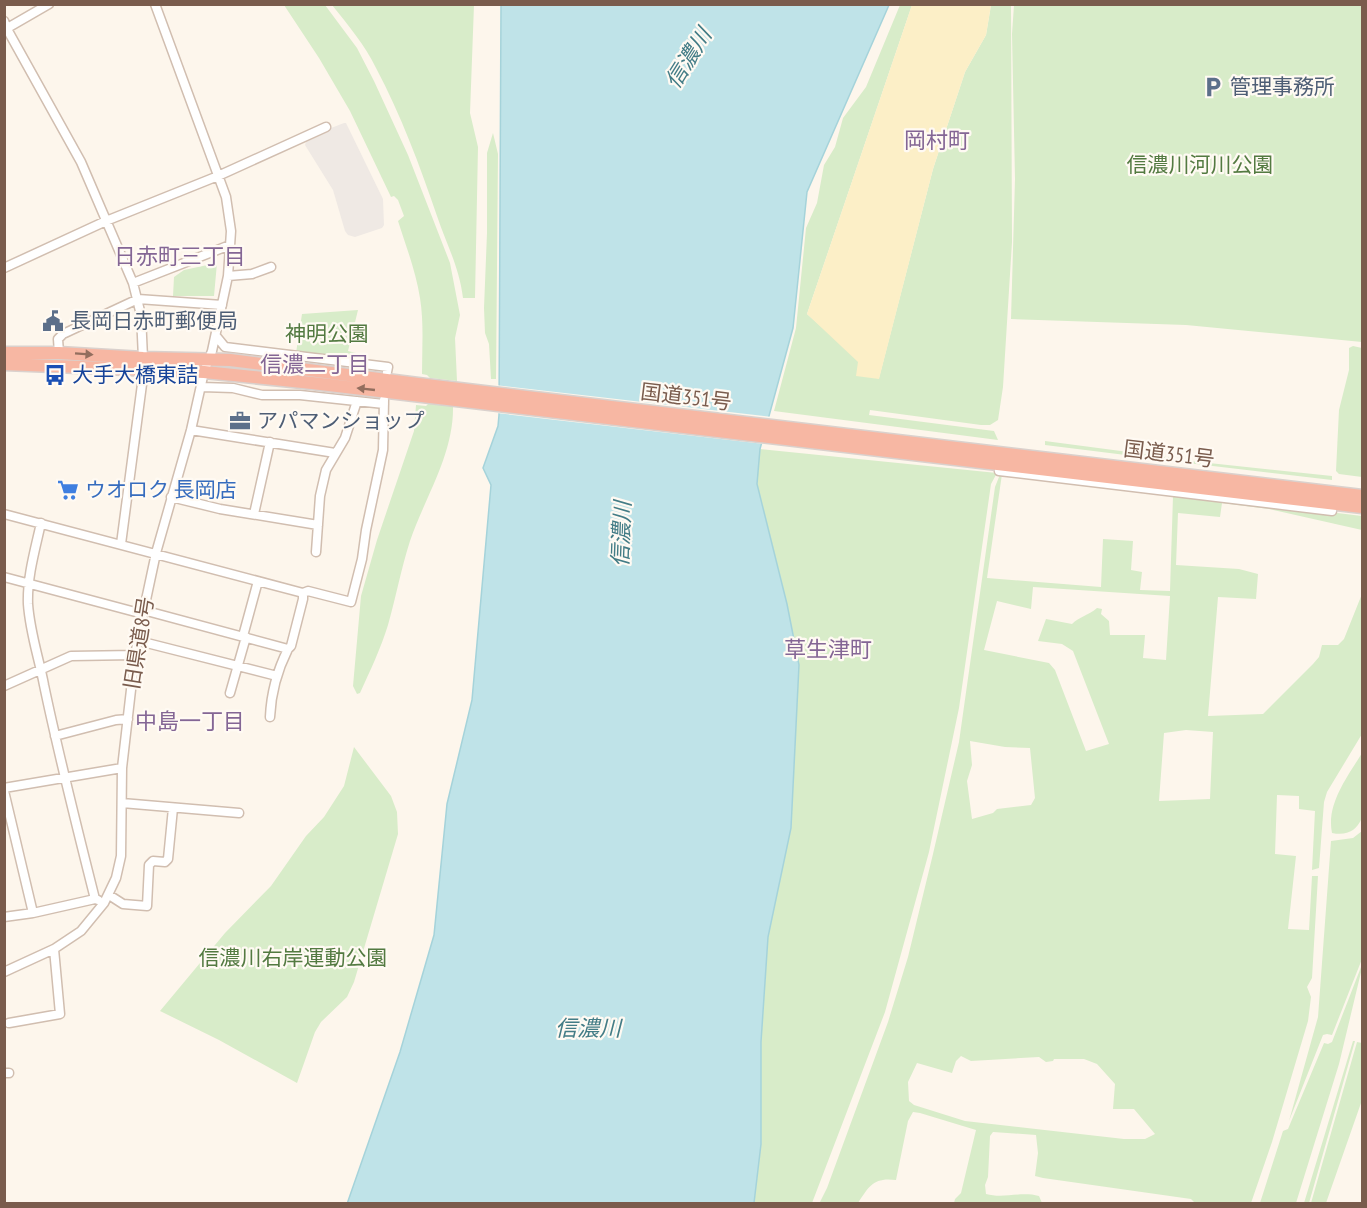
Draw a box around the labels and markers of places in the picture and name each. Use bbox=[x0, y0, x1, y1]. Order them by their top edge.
place label: 管理事務所 bbox=[1230, 73, 1335, 100]
parking icon: 管理事務所 bbox=[1201, 75, 1225, 99]
place label: 長岡日赤町郵便局 bbox=[70, 307, 238, 334]
public building icon: 長岡日赤町郵便局 bbox=[41, 309, 65, 333]
place label: 大手大橋東詰 bbox=[72, 361, 198, 388]
bus stop icon: 大手大橋東詰 bbox=[43, 363, 67, 387]
place label: アパマンショップ bbox=[257, 407, 425, 434]
office icon: アパマンショップ bbox=[228, 409, 252, 433]
place label: ウオロク 長岡店 bbox=[85, 476, 236, 503]
supermarket icon: ウオロク 長岡店 bbox=[56, 478, 80, 502]

